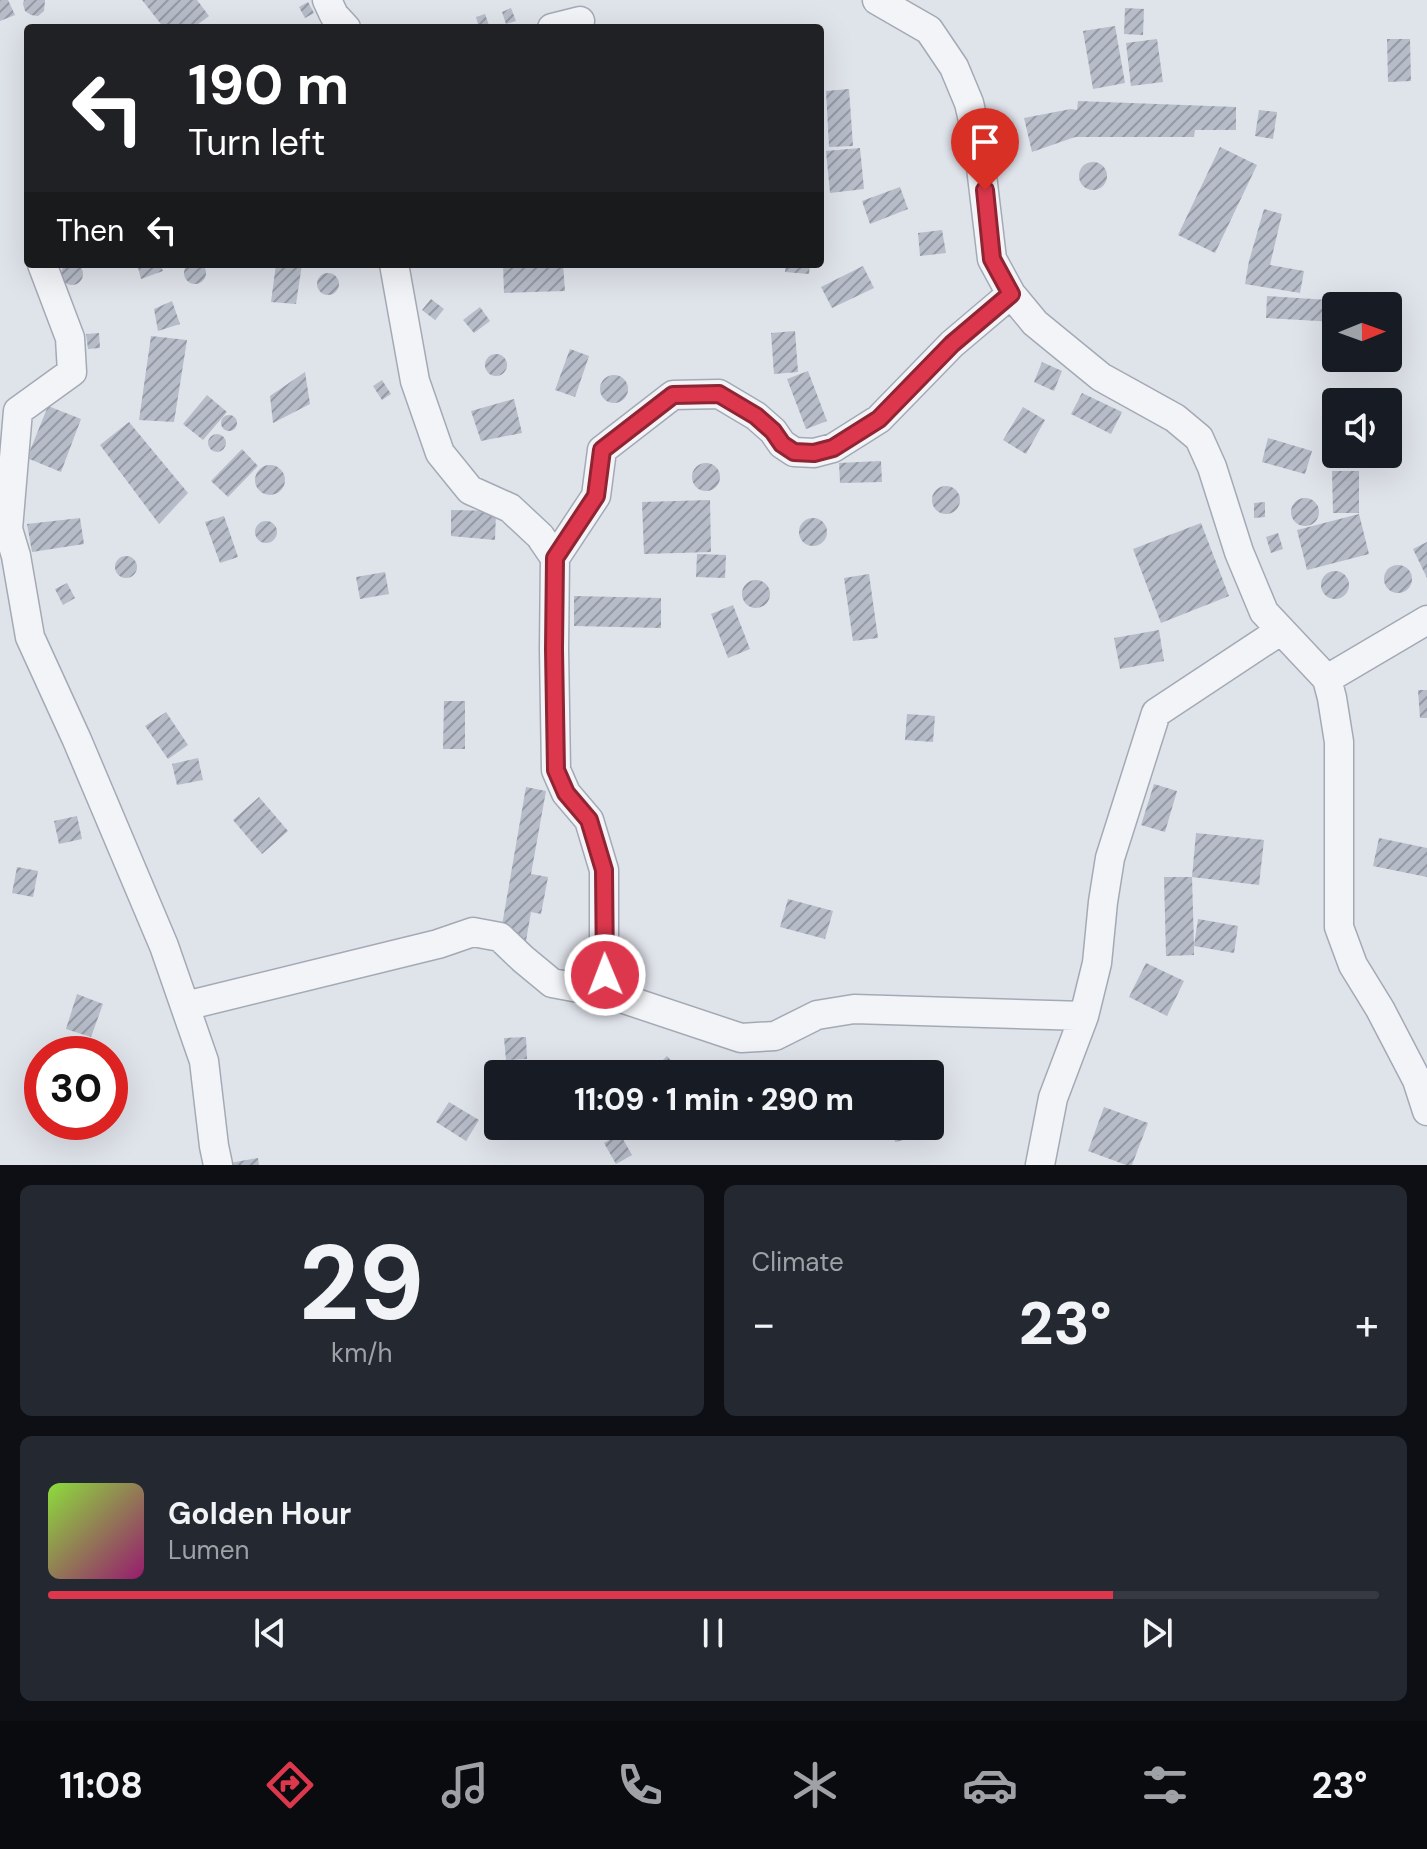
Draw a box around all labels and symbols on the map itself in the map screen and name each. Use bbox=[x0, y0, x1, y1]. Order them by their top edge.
pin bbox=[951, 108, 1019, 190]
north arrow bbox=[1322, 292, 1402, 372]
position arrow bbox=[563, 933, 647, 1017]
speed limit sign: 30 bbox=[24, 1036, 128, 1140]

